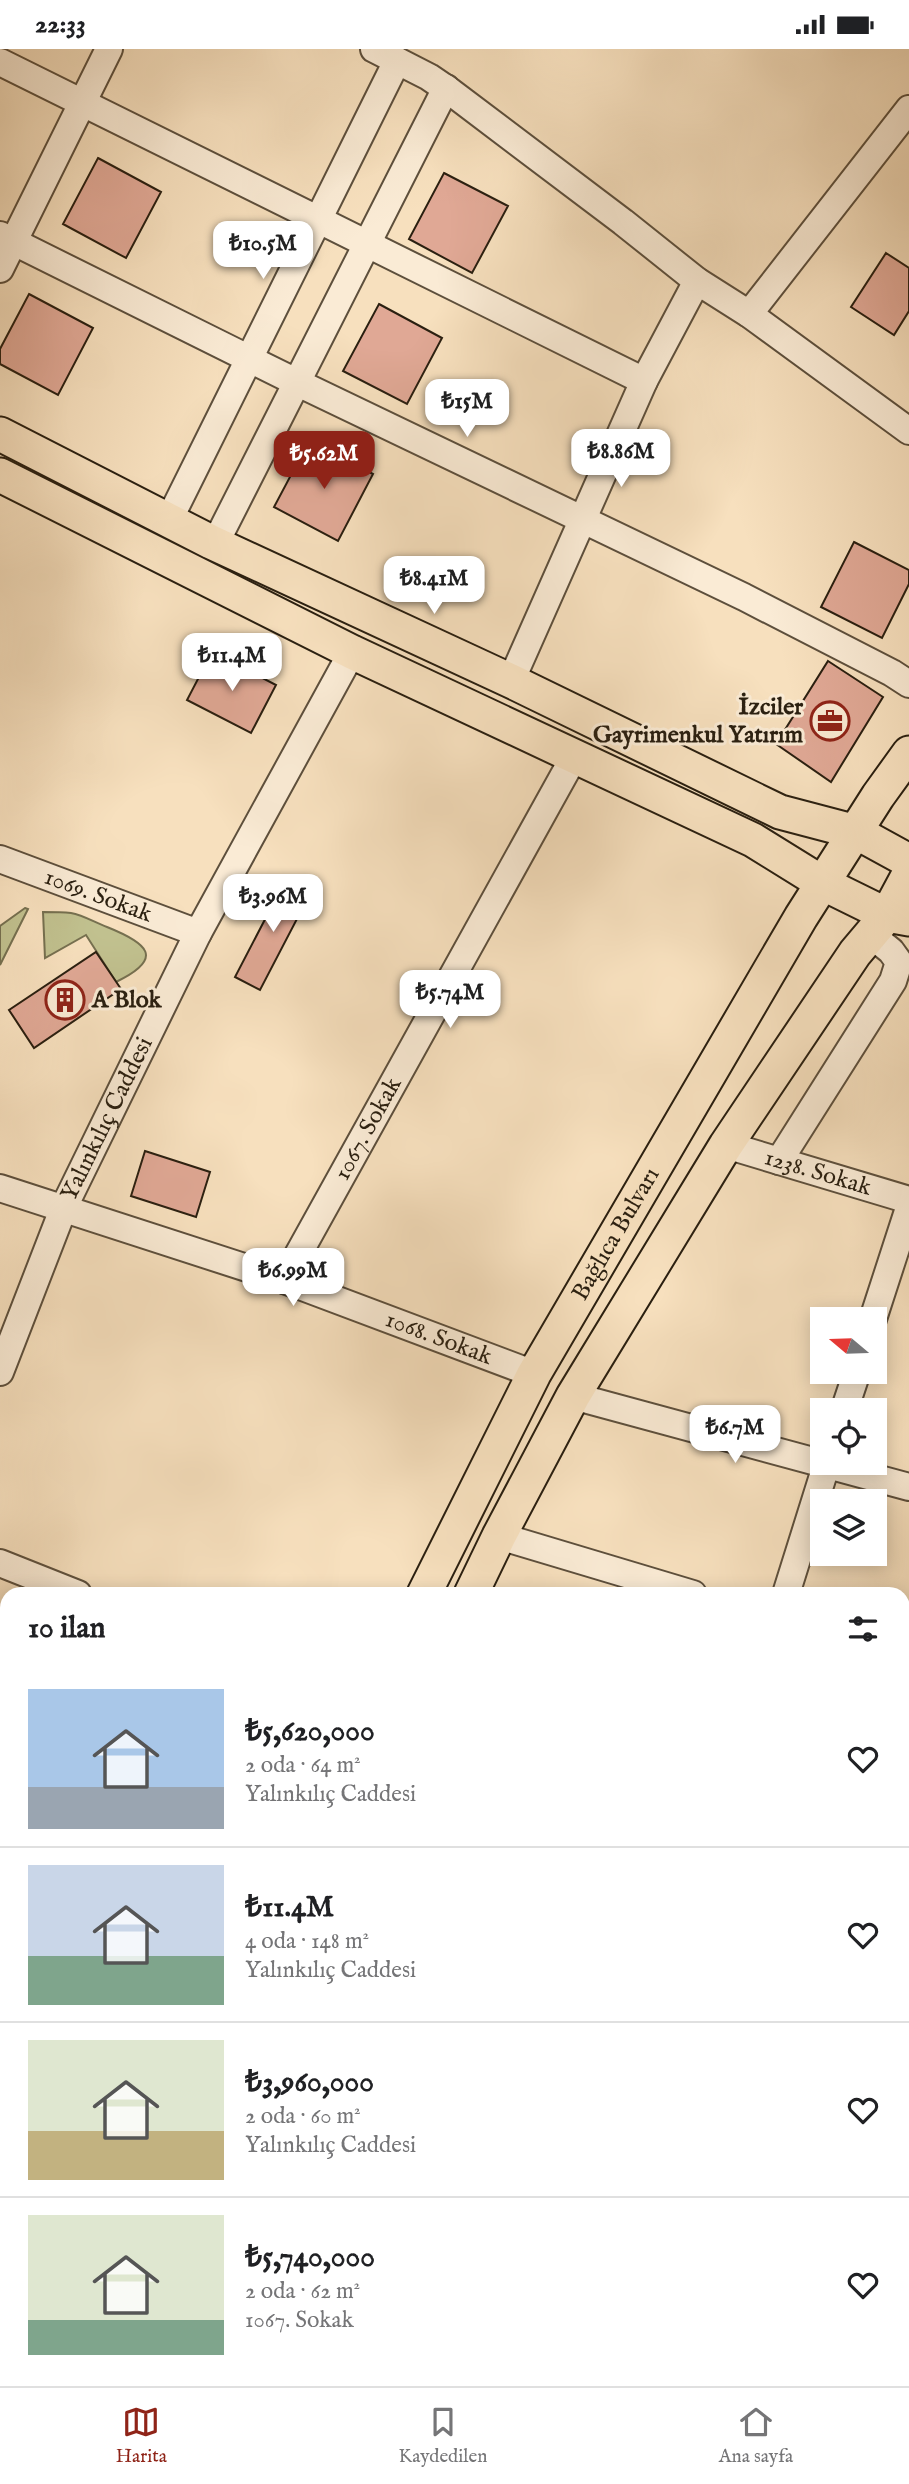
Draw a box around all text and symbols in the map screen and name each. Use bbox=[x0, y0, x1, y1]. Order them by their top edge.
text: 22:33 bbox=[35, 8, 86, 41]
pin: ₺10.5M bbox=[206, 222, 320, 281]
text: ₺10.5M bbox=[229, 229, 297, 258]
pin: ₺15M bbox=[426, 379, 508, 439]
text: ₺15M bbox=[441, 387, 493, 416]
pin: ₺8.86M bbox=[564, 429, 678, 489]
pin: ₺5.62M bbox=[267, 431, 381, 491]
text: ₺8.86M bbox=[587, 437, 655, 466]
text: ₺5.62M bbox=[290, 439, 358, 468]
pin: ₺8.41M bbox=[377, 557, 491, 616]
text: ₺8.41M bbox=[400, 564, 468, 593]
pin: ₺11.4M bbox=[175, 633, 289, 693]
text: ₺11.4M bbox=[198, 641, 266, 670]
place label: İzciler Gayrimenkul Yatırım bbox=[593, 692, 803, 751]
office icon: İzciler Gayrimenkul Yatırım bbox=[809, 700, 851, 742]
street label: 1069. Sokak bbox=[40, 861, 157, 930]
pin: ₺3.96M bbox=[216, 875, 330, 934]
text: ₺3.96M bbox=[239, 882, 307, 911]
pin: ₺5.74M bbox=[393, 971, 507, 1030]
text: ₺5.74M bbox=[416, 978, 484, 1007]
building icon: A Blok bbox=[44, 979, 86, 1021]
place label: A Blok bbox=[91, 985, 163, 1016]
street label: Yalınkılıç Caddesi bbox=[54, 1032, 160, 1206]
street label: 1067. Sokak bbox=[327, 1071, 409, 1186]
street label: 1238. Sokak bbox=[761, 1142, 875, 1203]
street label: Bağlıca Bulvarı bbox=[565, 1162, 667, 1306]
pin: ₺6.99M bbox=[236, 1249, 350, 1308]
text: ₺6.99M bbox=[258, 1256, 328, 1285]
street label: 1068. Sokak bbox=[381, 1304, 497, 1372]
north arrow bbox=[810, 1307, 887, 1384]
map controls bbox=[810, 1307, 887, 1566]
button: locate bbox=[810, 1398, 887, 1475]
pin: ₺6.7M bbox=[686, 1405, 784, 1465]
text: ₺6.7M bbox=[706, 1413, 764, 1442]
button: layers bbox=[810, 1489, 887, 1566]
text: 10 ilan bbox=[28, 1610, 106, 1648]
icon: filters bbox=[844, 1610, 882, 1648]
text: ₺5,620,000 bbox=[245, 1713, 375, 1751]
icon: home bbox=[84, 1717, 168, 1801]
icon: heart bbox=[844, 1740, 882, 1778]
text: 2 oda · 64 m² bbox=[245, 1751, 361, 1780]
text: Yalınkılıç Caddesi bbox=[245, 1780, 416, 1809]
text: ₺11.4M bbox=[245, 1889, 334, 1927]
icon: home bbox=[84, 1893, 168, 1977]
icon: heart bbox=[844, 1916, 882, 1954]
text: 4 oda · 148 m² bbox=[245, 1927, 369, 1956]
text: Yalınkılıç Caddesi bbox=[245, 1956, 416, 1985]
text: ₺3,960,000 bbox=[245, 2064, 374, 2102]
icon: home bbox=[84, 2068, 168, 2152]
icon: heart bbox=[844, 2091, 882, 2129]
text: 2 oda · 60 m² bbox=[245, 2102, 361, 2131]
text: Yalınkılıç Caddesi bbox=[245, 2131, 416, 2160]
text: ₺5,740,000 bbox=[245, 2239, 375, 2277]
icon: home bbox=[84, 2243, 168, 2327]
icon: heart bbox=[844, 2266, 882, 2304]
text: 2 oda · 62 m² bbox=[245, 2277, 360, 2306]
text: 1067. Sokak bbox=[245, 2306, 354, 2335]
tab: Harita bbox=[116, 2403, 167, 2469]
tab: Kaydedilen bbox=[399, 2403, 487, 2469]
tab: Ana sayfa bbox=[719, 2403, 793, 2469]

